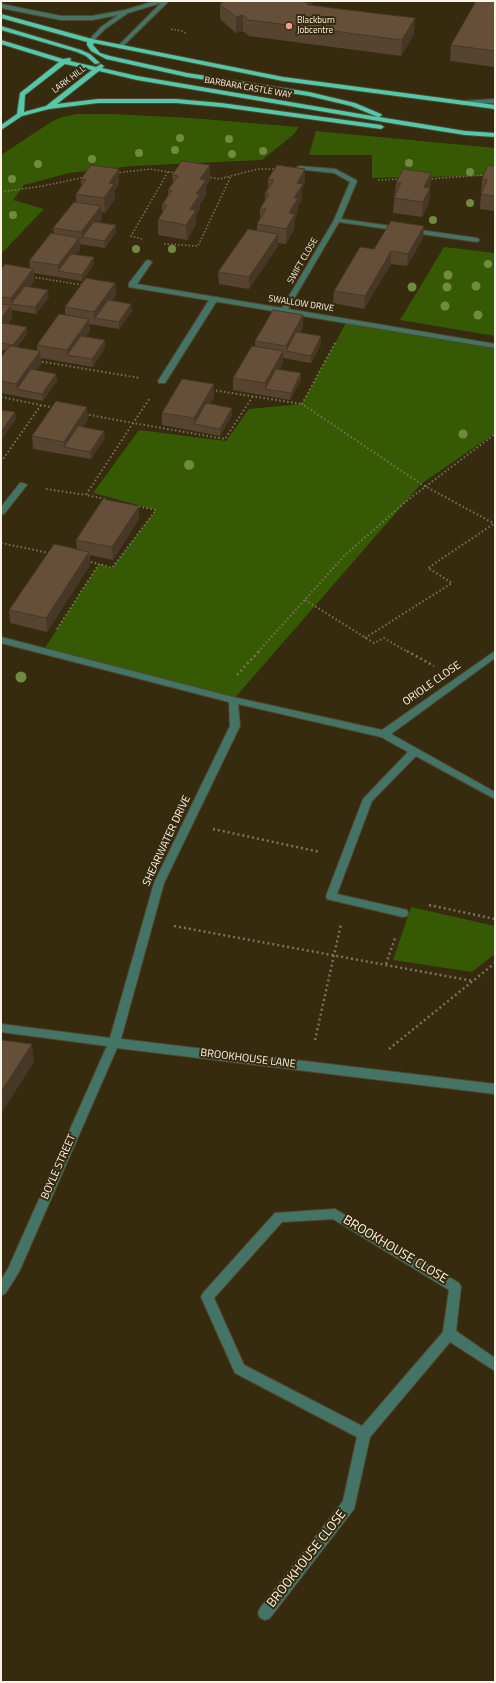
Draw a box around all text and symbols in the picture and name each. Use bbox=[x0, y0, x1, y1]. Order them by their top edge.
place label: Blackburn Jobcentre bbox=[297, 16, 335, 37]
marker: Blackburn Jobcentre bbox=[284, 21, 294, 31]
street label: LARK HILL bbox=[50, 64, 88, 96]
street label: BARBARA CASTLE WAY bbox=[203, 75, 293, 101]
street label: SWIFT CLOSE bbox=[285, 236, 321, 286]
street label: SWALLOW DRIVE bbox=[268, 293, 334, 315]
street label: ORIOLE CLOSE bbox=[400, 659, 464, 709]
street label: SHEARWATER DRIVE bbox=[140, 794, 194, 888]
street label: BROOKHOUSE LANE bbox=[200, 1047, 296, 1071]
street label: BOYLE STREET bbox=[39, 1132, 79, 1202]
street label: BROOKHOUSE CLOSE bbox=[340, 1213, 450, 1287]
street label: BROOKHOUSE CLOSE bbox=[264, 1507, 350, 1611]

